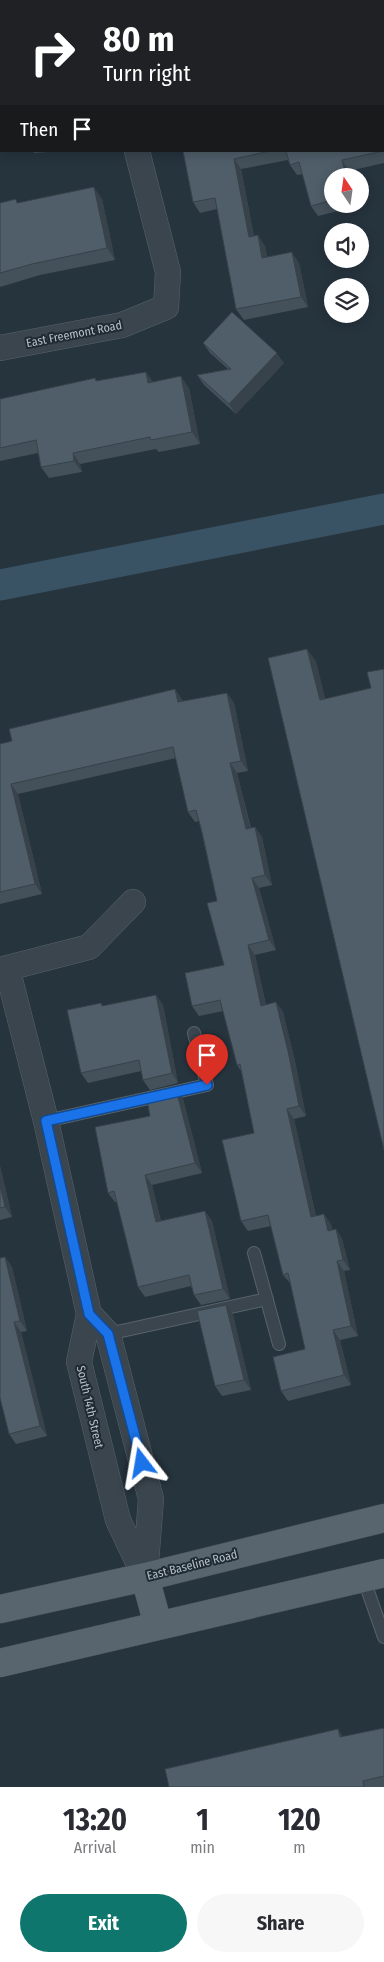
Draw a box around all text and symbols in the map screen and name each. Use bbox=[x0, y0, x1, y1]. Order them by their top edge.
text: 80 m bbox=[103, 18, 175, 60]
icon: right bbox=[20, 20, 85, 85]
text: Turn right bbox=[103, 60, 191, 87]
icon: arrive bbox=[68, 115, 96, 143]
text: Then bbox=[20, 118, 58, 141]
north arrow bbox=[324, 168, 369, 212]
map controls bbox=[324, 168, 369, 323]
button: sound bbox=[324, 223, 369, 268]
button: layers bbox=[324, 278, 369, 323]
street label: East Freemont Road bbox=[25, 318, 123, 350]
pin bbox=[186, 1034, 228, 1085]
icon: arrive bbox=[193, 1041, 221, 1069]
street label: South 14th Street bbox=[74, 1364, 106, 1450]
position arrow bbox=[115, 1436, 167, 1488]
street label: East Baseline Road bbox=[145, 1547, 239, 1583]
text: 13:20 bbox=[63, 1802, 127, 1838]
text: 1 bbox=[196, 1802, 209, 1838]
text: 120 bbox=[278, 1802, 321, 1838]
text: Arrival bbox=[74, 1838, 116, 1857]
text: min bbox=[190, 1838, 215, 1857]
text: m bbox=[293, 1838, 306, 1857]
button: Exit bbox=[20, 1894, 187, 1952]
button: Share bbox=[197, 1894, 364, 1952]

